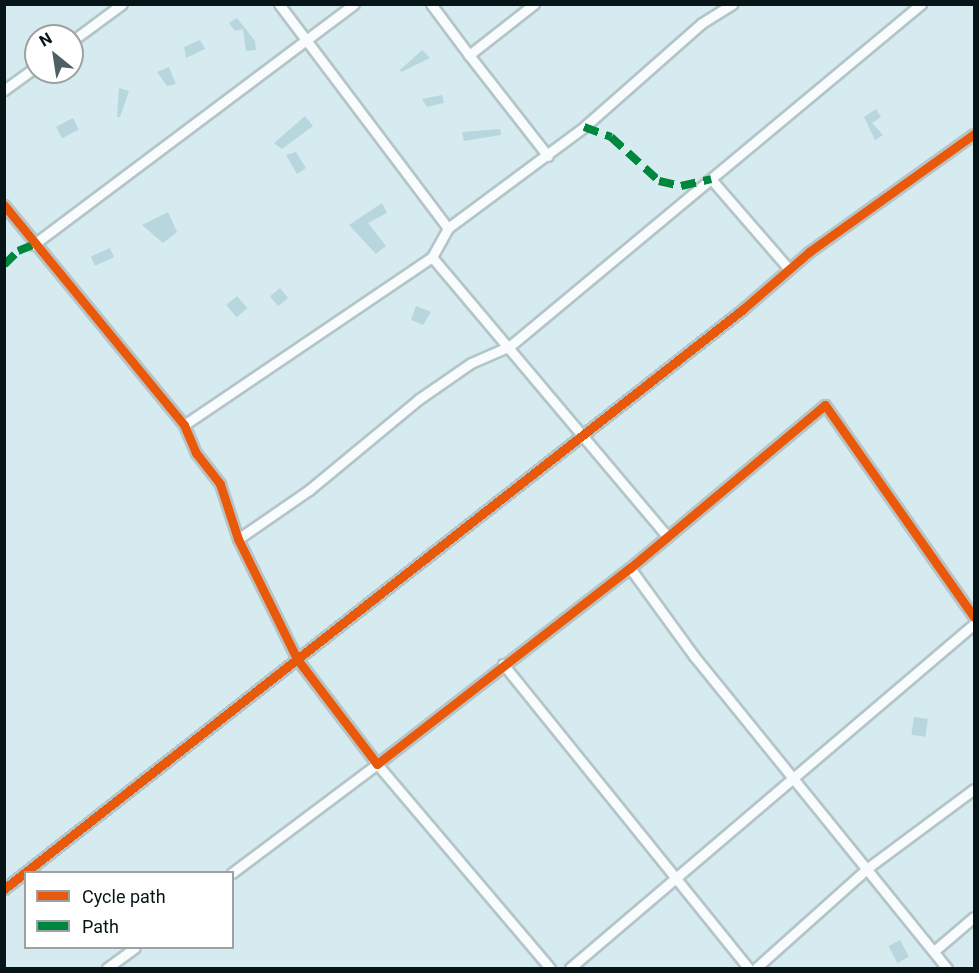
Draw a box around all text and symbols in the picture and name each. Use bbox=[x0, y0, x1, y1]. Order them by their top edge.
north arrow bbox=[24, 24, 84, 84]
text: N bbox=[36, 29, 55, 51]
legend bbox=[24, 871, 234, 949]
text: Cycle path bbox=[82, 886, 166, 907]
text: Path bbox=[82, 916, 119, 937]

